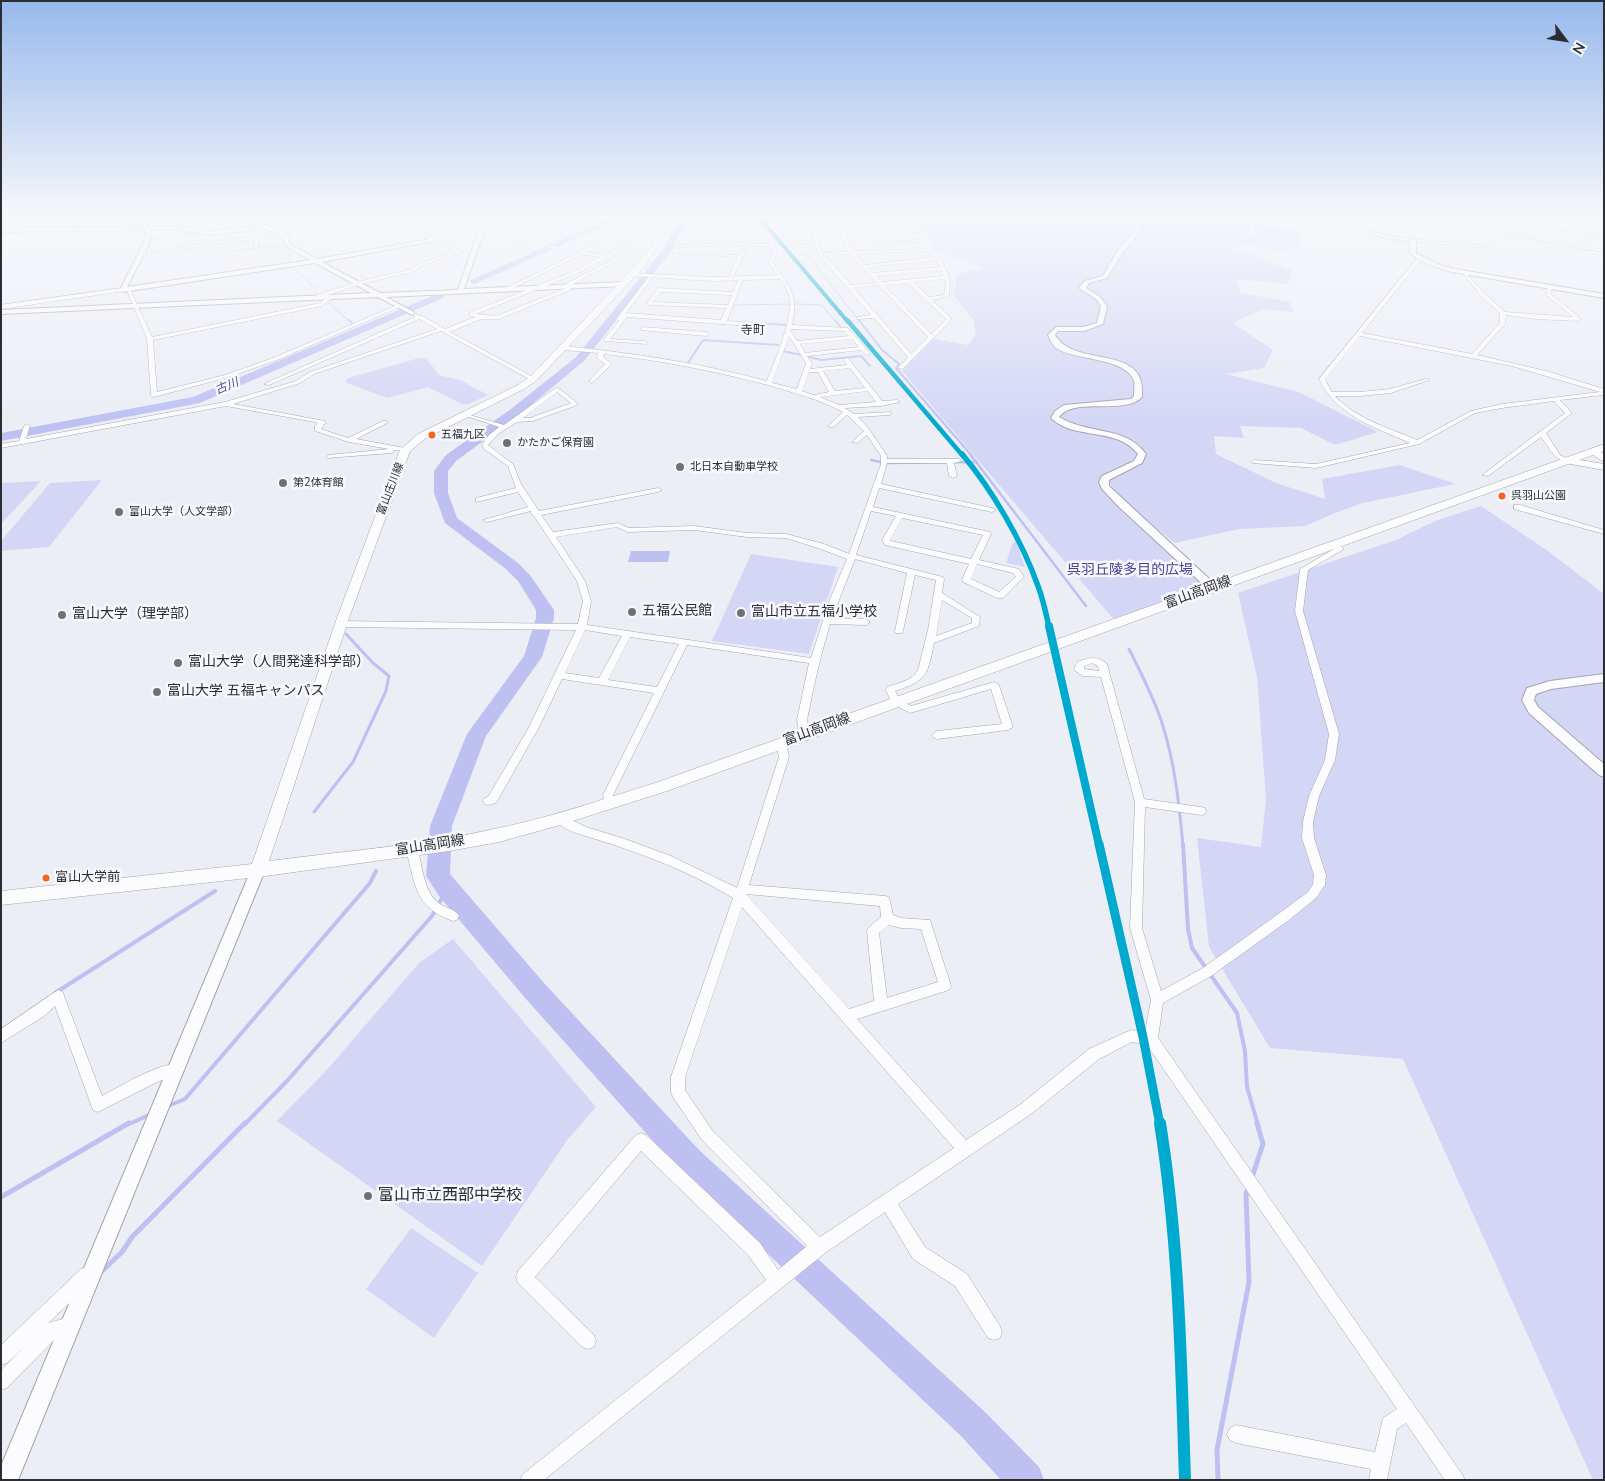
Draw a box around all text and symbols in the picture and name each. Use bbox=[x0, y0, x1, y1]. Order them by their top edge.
north arrow bbox=[1540, 15, 1590, 65]
text: N bbox=[1567, 39, 1589, 57]
district label: 寺町 bbox=[741, 324, 765, 338]
water label: 古川 bbox=[213, 376, 241, 398]
place label: 五福九区 bbox=[441, 428, 485, 442]
marker: 五福九区 bbox=[427, 430, 437, 440]
place label: かたかご保育園 bbox=[517, 436, 594, 450]
marker: かたかご保育園 bbox=[501, 437, 513, 449]
place label: 北日本自動車学校 bbox=[690, 460, 778, 474]
street label: 富山庄川線 bbox=[375, 461, 407, 517]
marker: 北日本自動車学校 bbox=[674, 461, 686, 473]
place label: 第2体育館 bbox=[293, 476, 344, 490]
marker: 第2体育館 bbox=[277, 477, 289, 489]
place label: 呉羽山公園 bbox=[1511, 489, 1566, 503]
marker: 呉羽山公園 bbox=[1497, 491, 1507, 501]
place label: 富山大学（人文学部） bbox=[129, 505, 239, 519]
marker: 富山大学（人文学部） bbox=[113, 506, 125, 518]
park label: 呉羽丘陵多目的広場 bbox=[1067, 563, 1193, 579]
street label: 富山高岡線 bbox=[1162, 573, 1234, 613]
place label: 五福公民館 bbox=[642, 604, 712, 620]
place label: 富山市立五福小学校 bbox=[751, 605, 877, 621]
marker: 五福公民館 bbox=[626, 606, 638, 618]
place label: 富山大学（理学部） bbox=[72, 607, 198, 623]
marker: 富山市立五福小学校 bbox=[735, 607, 747, 619]
marker: 富山大学（理学部） bbox=[56, 609, 68, 621]
place label: 富山大学（人間発達科学部） bbox=[188, 655, 370, 671]
marker: 富山大学（人間発達科学部） bbox=[172, 657, 184, 669]
place label: 富山大学 五福キャンパス bbox=[167, 684, 325, 700]
marker: 富山大学 五福キャンパス bbox=[151, 686, 163, 698]
street label: 富山高岡線 bbox=[781, 710, 853, 750]
street label: 富山高岡線 bbox=[394, 832, 466, 860]
place label: 富山大学前 bbox=[55, 870, 120, 886]
marker: 富山大学前 bbox=[41, 873, 51, 883]
place label: 富山市立西部中学校 bbox=[378, 1186, 522, 1206]
marker: 富山市立西部中学校 bbox=[362, 1190, 374, 1202]

